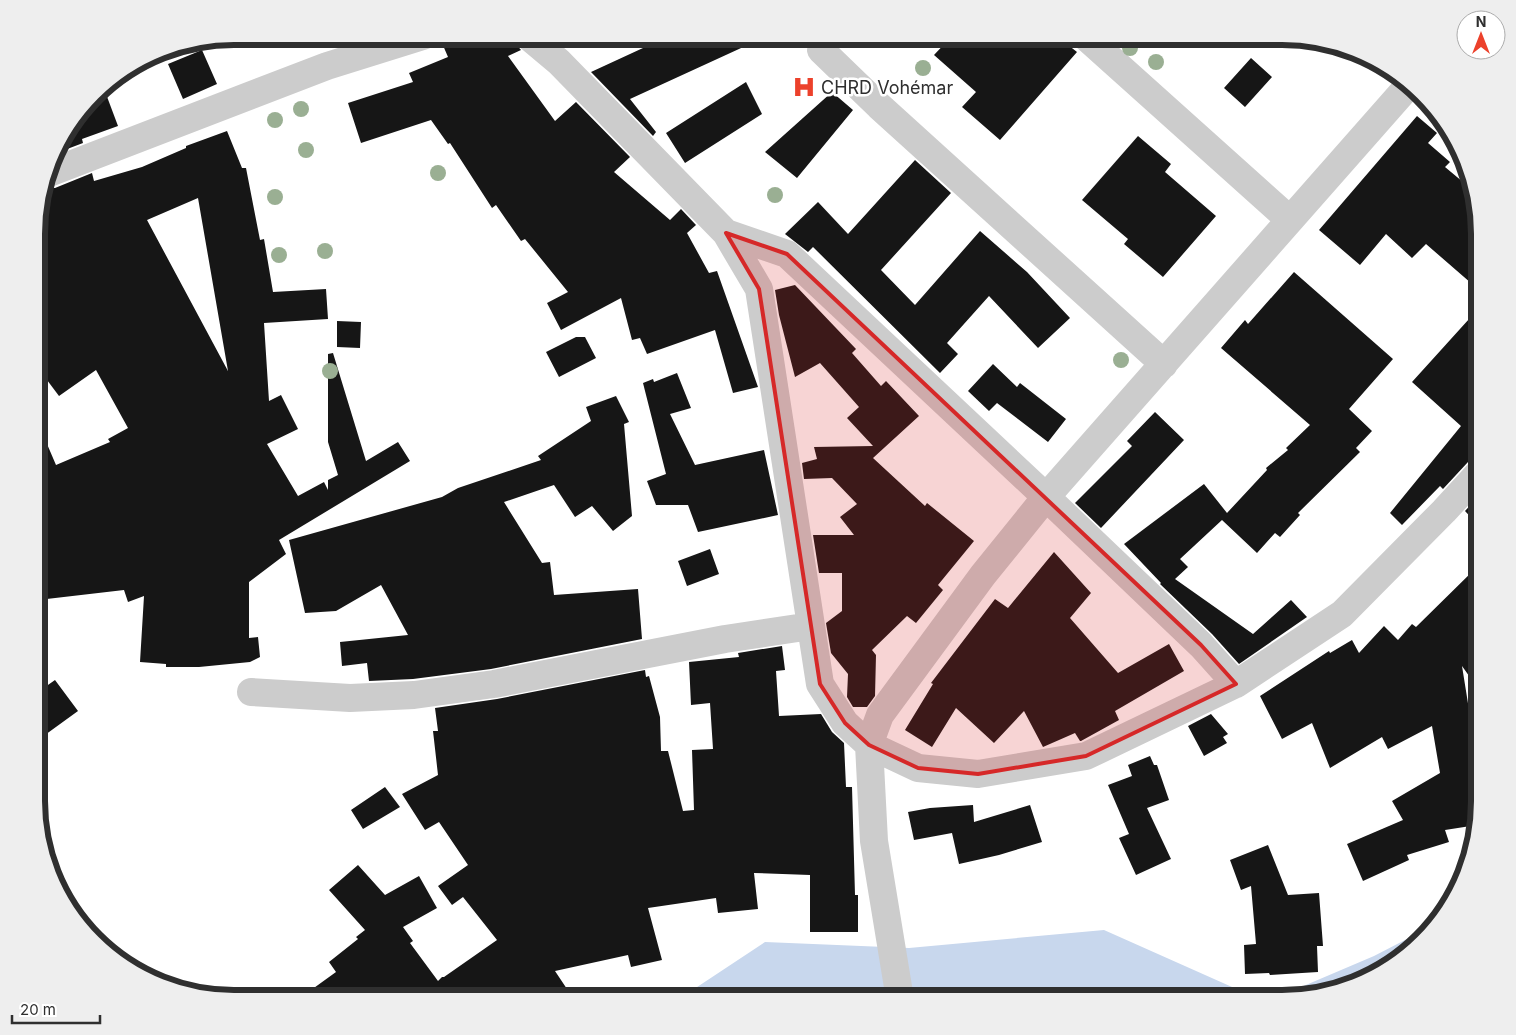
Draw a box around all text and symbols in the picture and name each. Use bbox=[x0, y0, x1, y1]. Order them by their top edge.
north arrow bbox=[1456, 10, 1506, 60]
text: N bbox=[1476, 13, 1486, 30]
hospital icon: CHRD Vohémar bbox=[791, 74, 817, 100]
place label: CHRD Vohémar bbox=[821, 77, 953, 98]
scale bar bbox=[12, 992, 100, 1024]
text: 20 m bbox=[20, 1000, 56, 1019]

